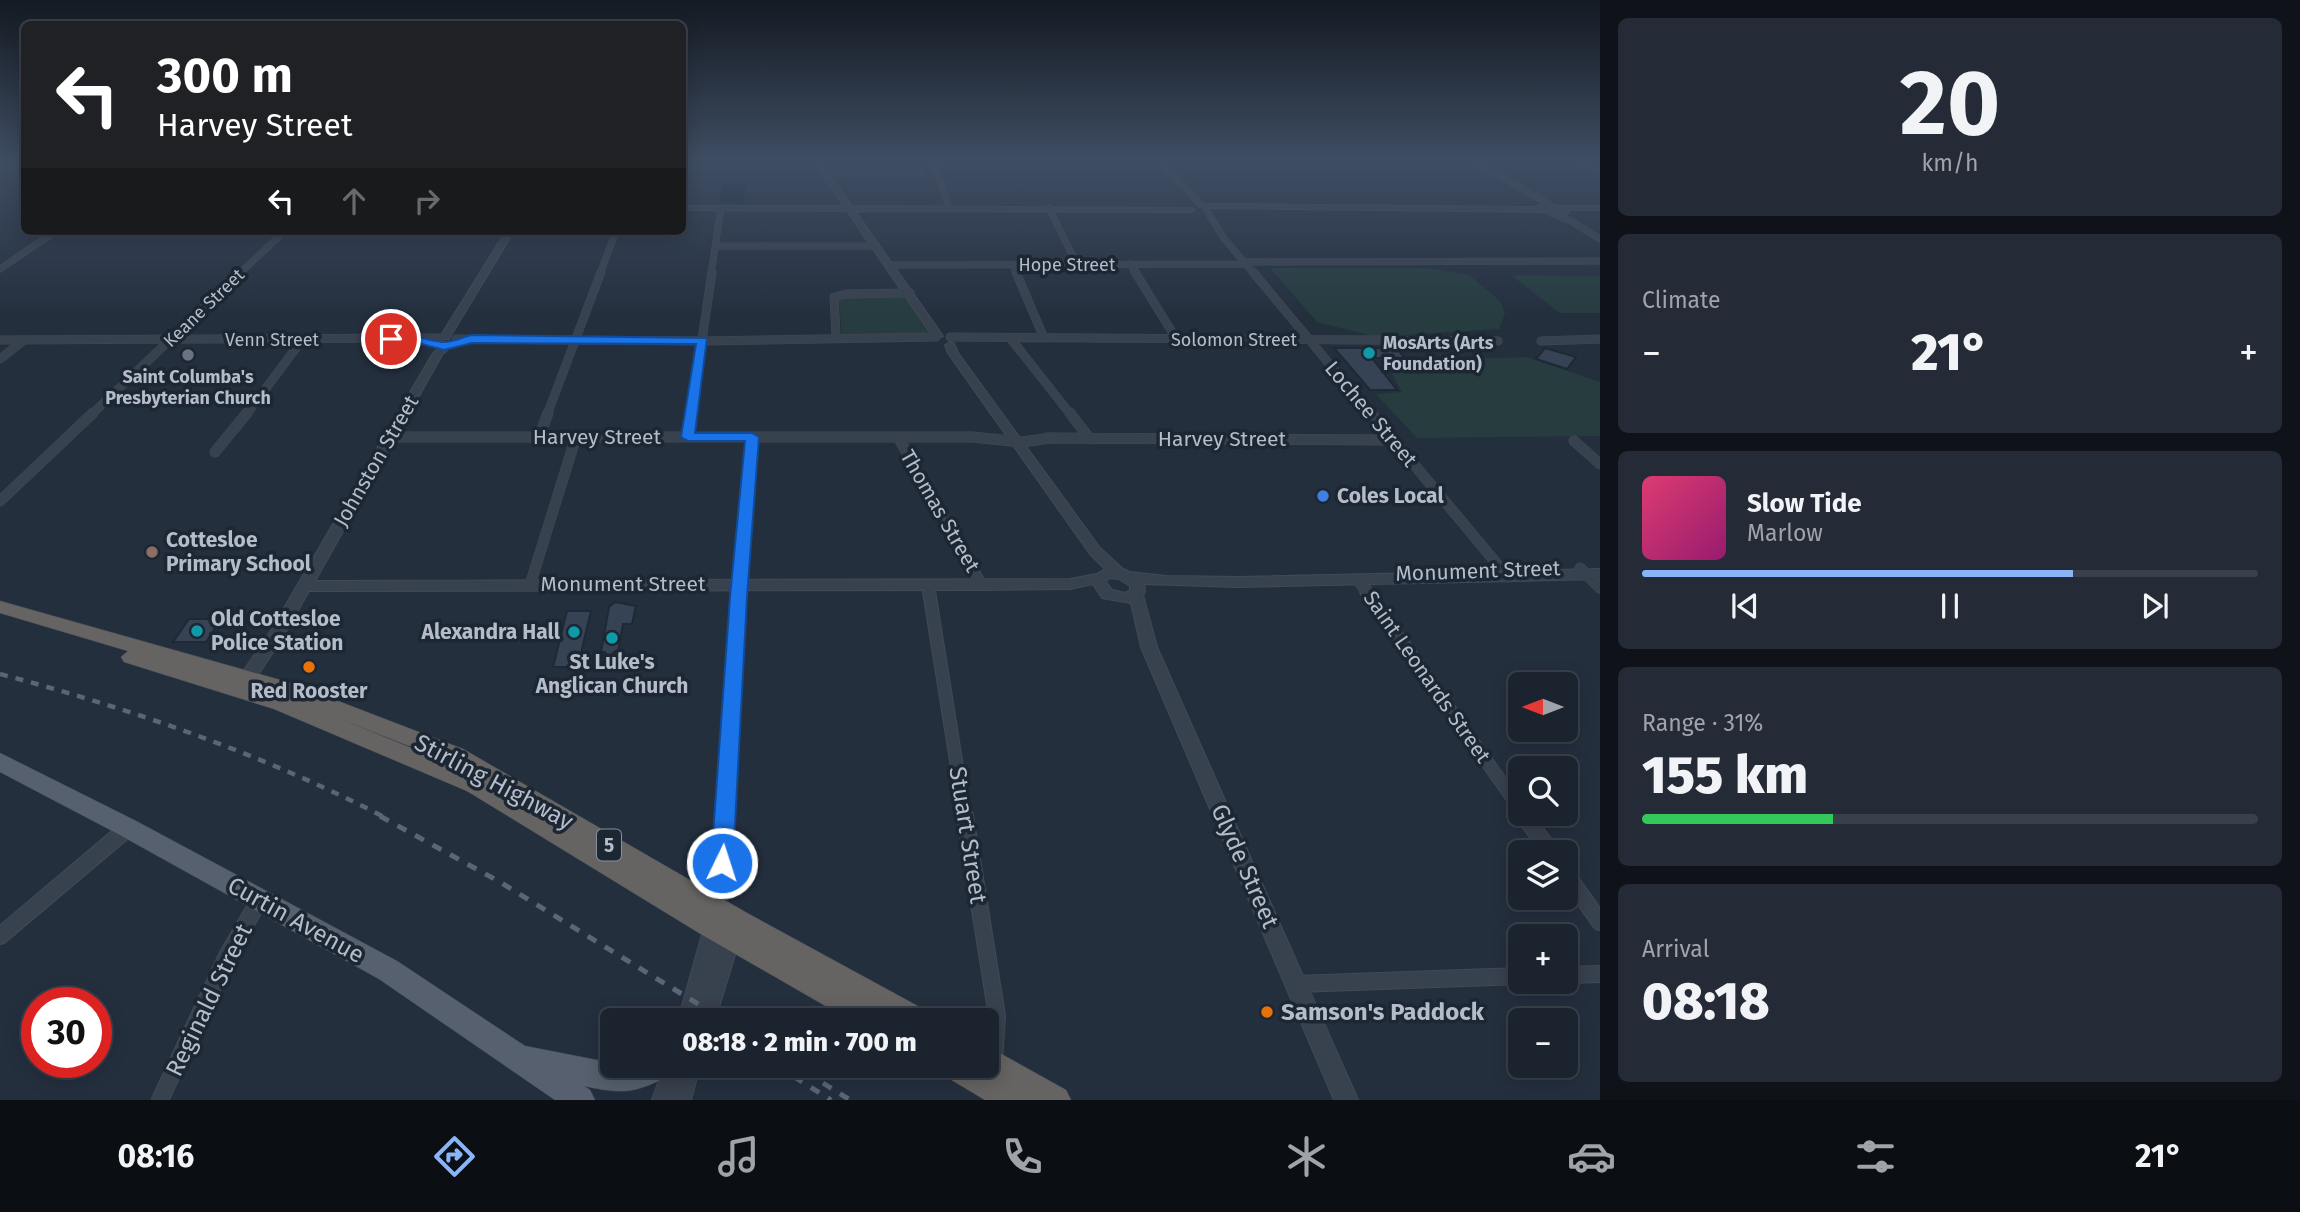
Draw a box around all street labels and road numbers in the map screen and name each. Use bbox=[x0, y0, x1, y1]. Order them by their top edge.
street label: Hope Street bbox=[1019, 254, 1116, 276]
street label: Keane Street bbox=[159, 264, 249, 352]
street label: Venn Street bbox=[225, 329, 320, 351]
street label: Solomon Street bbox=[1171, 329, 1298, 351]
street label: Lochee Street bbox=[1319, 356, 1423, 472]
street label: Johnston Street bbox=[328, 390, 424, 531]
street label: Harvey Street bbox=[533, 424, 662, 450]
street label: Harvey Street bbox=[1158, 426, 1287, 452]
street label: Thomas Street bbox=[894, 445, 986, 577]
street label: Monument Street bbox=[1395, 555, 1561, 587]
street label: Monument Street bbox=[541, 571, 706, 597]
street label: Saint Leonards Street bbox=[1358, 586, 1496, 768]
street label: Stirling Highway bbox=[410, 728, 578, 836]
street label: Stuart Street bbox=[943, 765, 993, 906]
street label: Glyde Street bbox=[1205, 800, 1285, 933]
road number: 5 bbox=[597, 830, 621, 860]
street label: Curtin Avenue bbox=[223, 871, 369, 969]
street label: Reginald Street bbox=[160, 919, 258, 1081]

